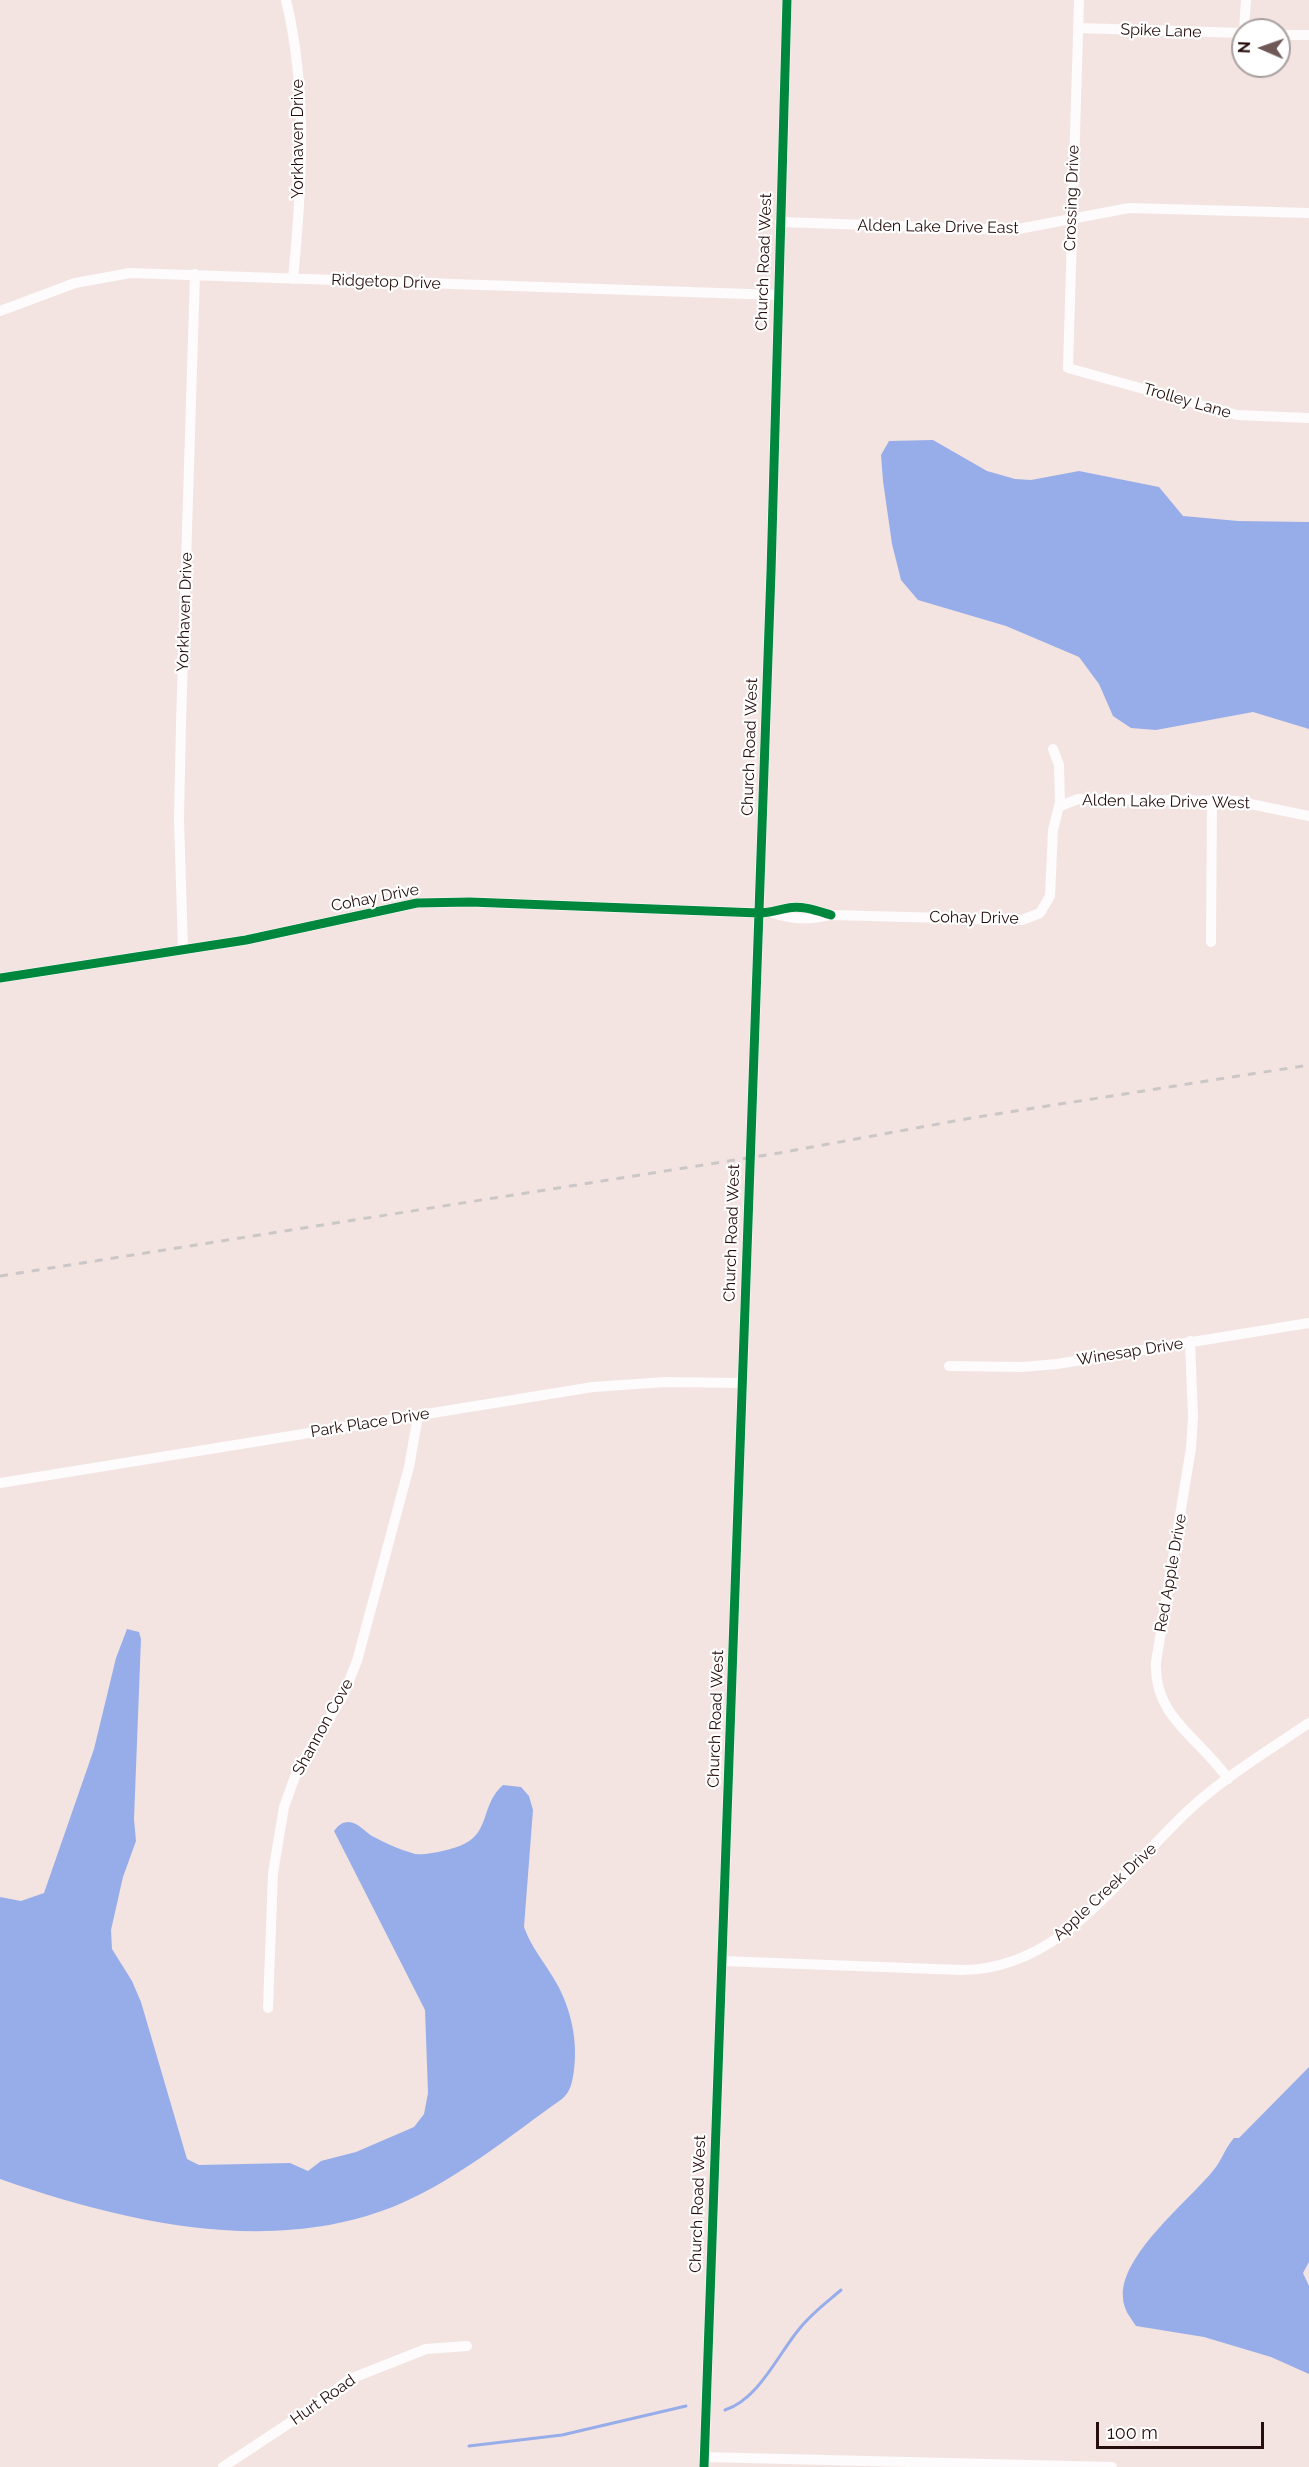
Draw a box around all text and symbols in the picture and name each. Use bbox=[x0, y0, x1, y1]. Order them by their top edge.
north arrow bbox=[1231, 18, 1291, 78]
street label: Spike Lane bbox=[1120, 20, 1202, 42]
text: N bbox=[1235, 41, 1254, 54]
street label: Yorkhaven Drive bbox=[288, 79, 308, 199]
street label: Crossing Drive bbox=[1061, 145, 1083, 251]
street label: Church Road West bbox=[752, 193, 776, 331]
street label: Alden Lake Drive East bbox=[857, 216, 1019, 238]
street label: Ridgetop Drive bbox=[331, 270, 441, 294]
street label: Trolley Lane bbox=[1141, 379, 1233, 423]
street label: Yorkhaven Drive bbox=[173, 552, 197, 672]
street label: Church Road West bbox=[738, 678, 762, 816]
street label: Alden Lake Drive West bbox=[1082, 791, 1250, 813]
street label: Cohay Drive bbox=[329, 880, 421, 916]
street label: Cohay Drive bbox=[929, 908, 1019, 928]
street label: Church Road West bbox=[720, 1164, 744, 1302]
street label: Winesap Drive bbox=[1075, 1334, 1185, 1370]
street label: Park Place Drive bbox=[309, 1404, 431, 1442]
street label: Red Apple Drive bbox=[1151, 1512, 1191, 1634]
street label: Church Road West bbox=[704, 1650, 728, 1788]
street label: Shannon Cove bbox=[289, 1675, 357, 1779]
street label: Apple Creek Drive bbox=[1049, 1839, 1161, 1945]
street label: Church Road West bbox=[686, 2135, 710, 2273]
street label: Hurt Road bbox=[287, 2371, 359, 2429]
scale bar bbox=[1099, 2410, 1267, 2448]
text: 100 m bbox=[1107, 2422, 1158, 2443]

